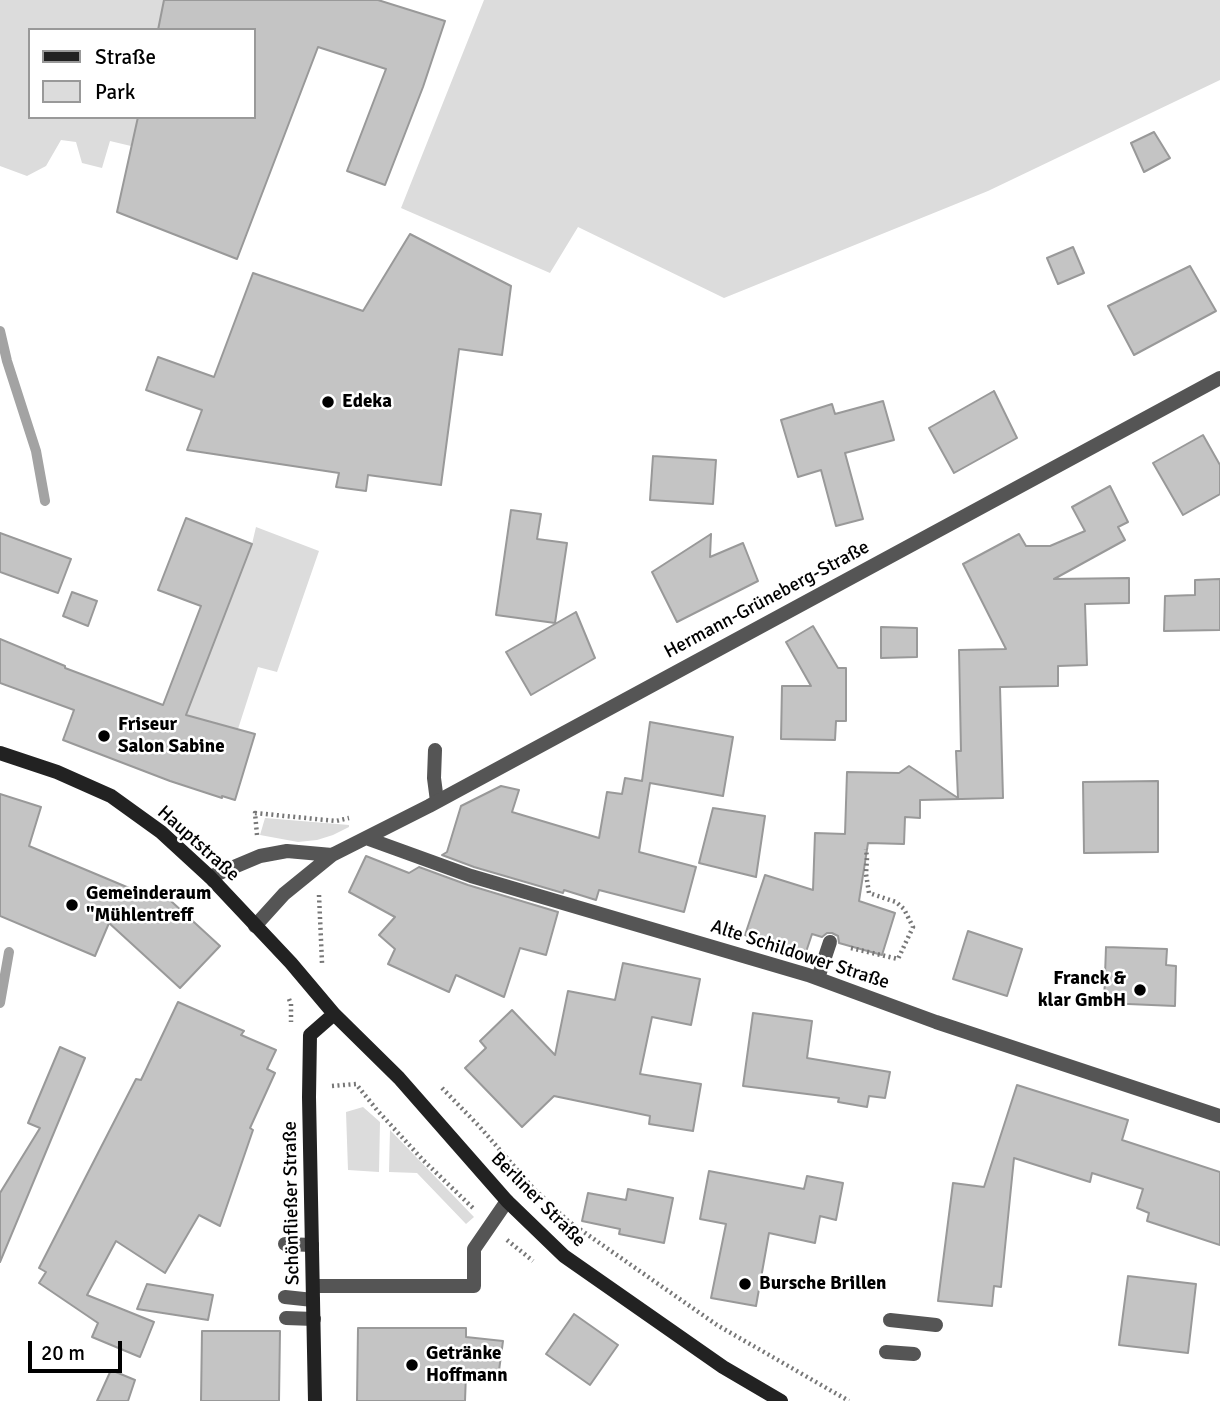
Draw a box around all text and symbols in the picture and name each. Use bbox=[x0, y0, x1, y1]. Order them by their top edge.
legend bbox=[28, 28, 256, 119]
text: Straße bbox=[95, 44, 156, 70]
text: Park bbox=[95, 79, 135, 105]
place label: Edeka bbox=[342, 391, 392, 413]
marker: Edeka bbox=[320, 394, 336, 410]
street label: Hermann-Grüneberg-Straße bbox=[661, 536, 873, 664]
place label: Friseur Salon Sabine bbox=[118, 714, 225, 758]
marker: Friseur Salon Sabine bbox=[96, 728, 112, 744]
street label: Hauptstraße bbox=[152, 801, 244, 887]
place label: Gemeinderaum "Mühlentreff bbox=[86, 883, 211, 927]
marker: Gemeinderaum "Mühlentreff bbox=[64, 897, 80, 913]
street label: Alte Schildower Straße bbox=[708, 915, 892, 995]
place label: Franck & klar GmbH bbox=[1038, 968, 1126, 1012]
marker: Franck & klar GmbH bbox=[1132, 982, 1148, 998]
street label: Schönfließer Straße bbox=[279, 1121, 305, 1285]
street label: Berliner Straße bbox=[486, 1148, 590, 1252]
place label: Bursche Brillen bbox=[759, 1273, 886, 1295]
marker: Bursche Brillen bbox=[737, 1276, 753, 1292]
scale bar bbox=[32, 1328, 126, 1372]
text: 20 m bbox=[41, 1340, 85, 1366]
place label: Getränke Hoffmann bbox=[426, 1343, 508, 1387]
marker: Getränke Hoffmann bbox=[404, 1357, 420, 1373]

